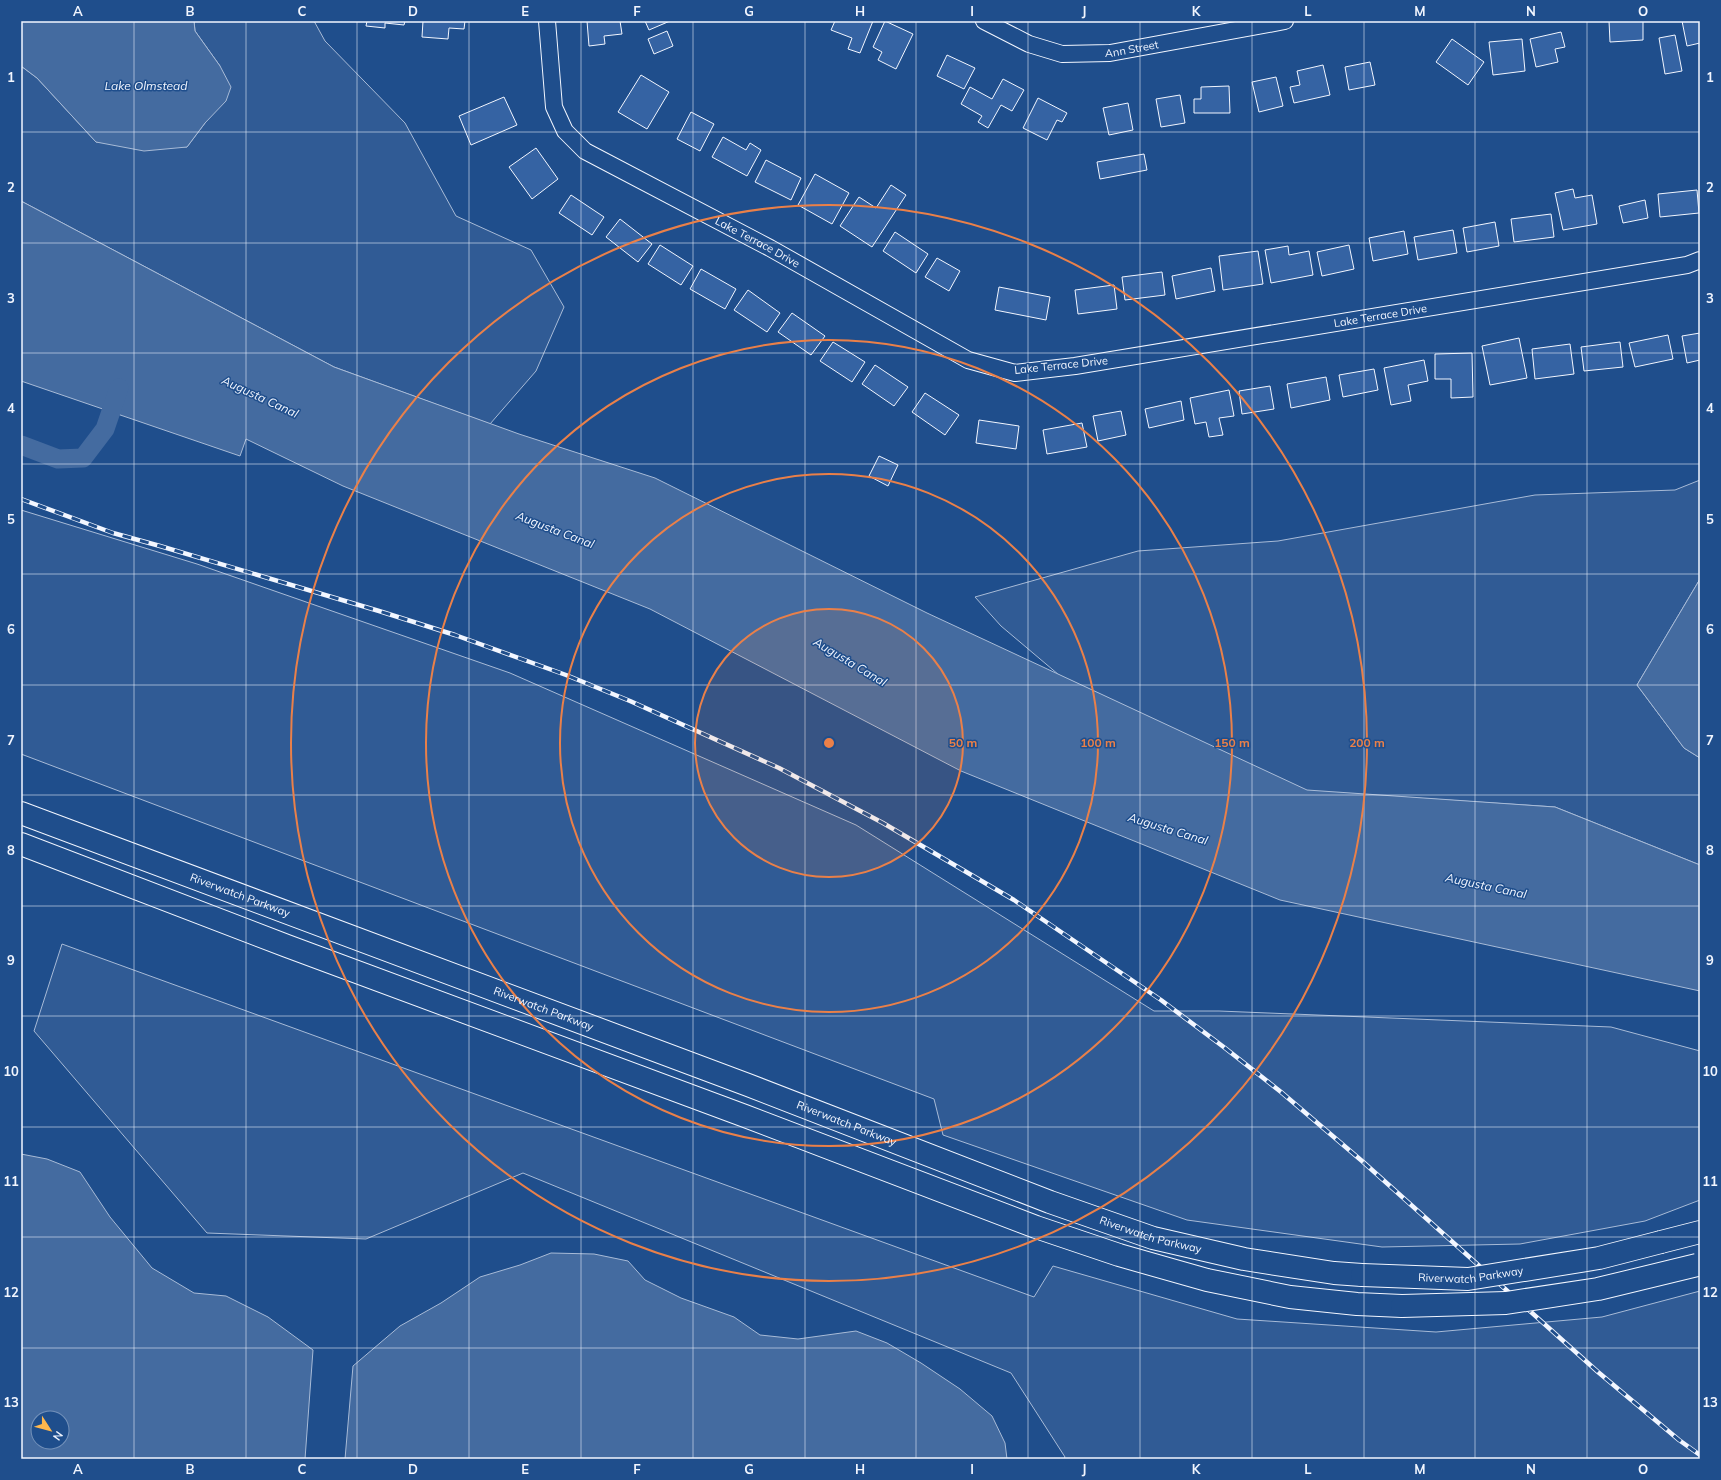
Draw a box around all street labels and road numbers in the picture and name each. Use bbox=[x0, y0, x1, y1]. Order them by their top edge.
street label: Ann Street bbox=[1105, 37, 1160, 60]
street label: Lake Terrace Drive bbox=[713, 214, 802, 270]
street label: Lake Terrace Drive bbox=[1333, 301, 1428, 330]
street label: Lake Terrace Drive bbox=[1013, 353, 1109, 377]
street label: Riverwatch Parkway bbox=[188, 870, 292, 920]
street label: Riverwatch Parkway bbox=[492, 983, 596, 1034]
street label: Riverwatch Parkway bbox=[795, 1098, 899, 1149]
street label: Riverwatch Parkway bbox=[1098, 1213, 1203, 1256]
street label: Riverwatch Parkway bbox=[1418, 1263, 1524, 1286]

